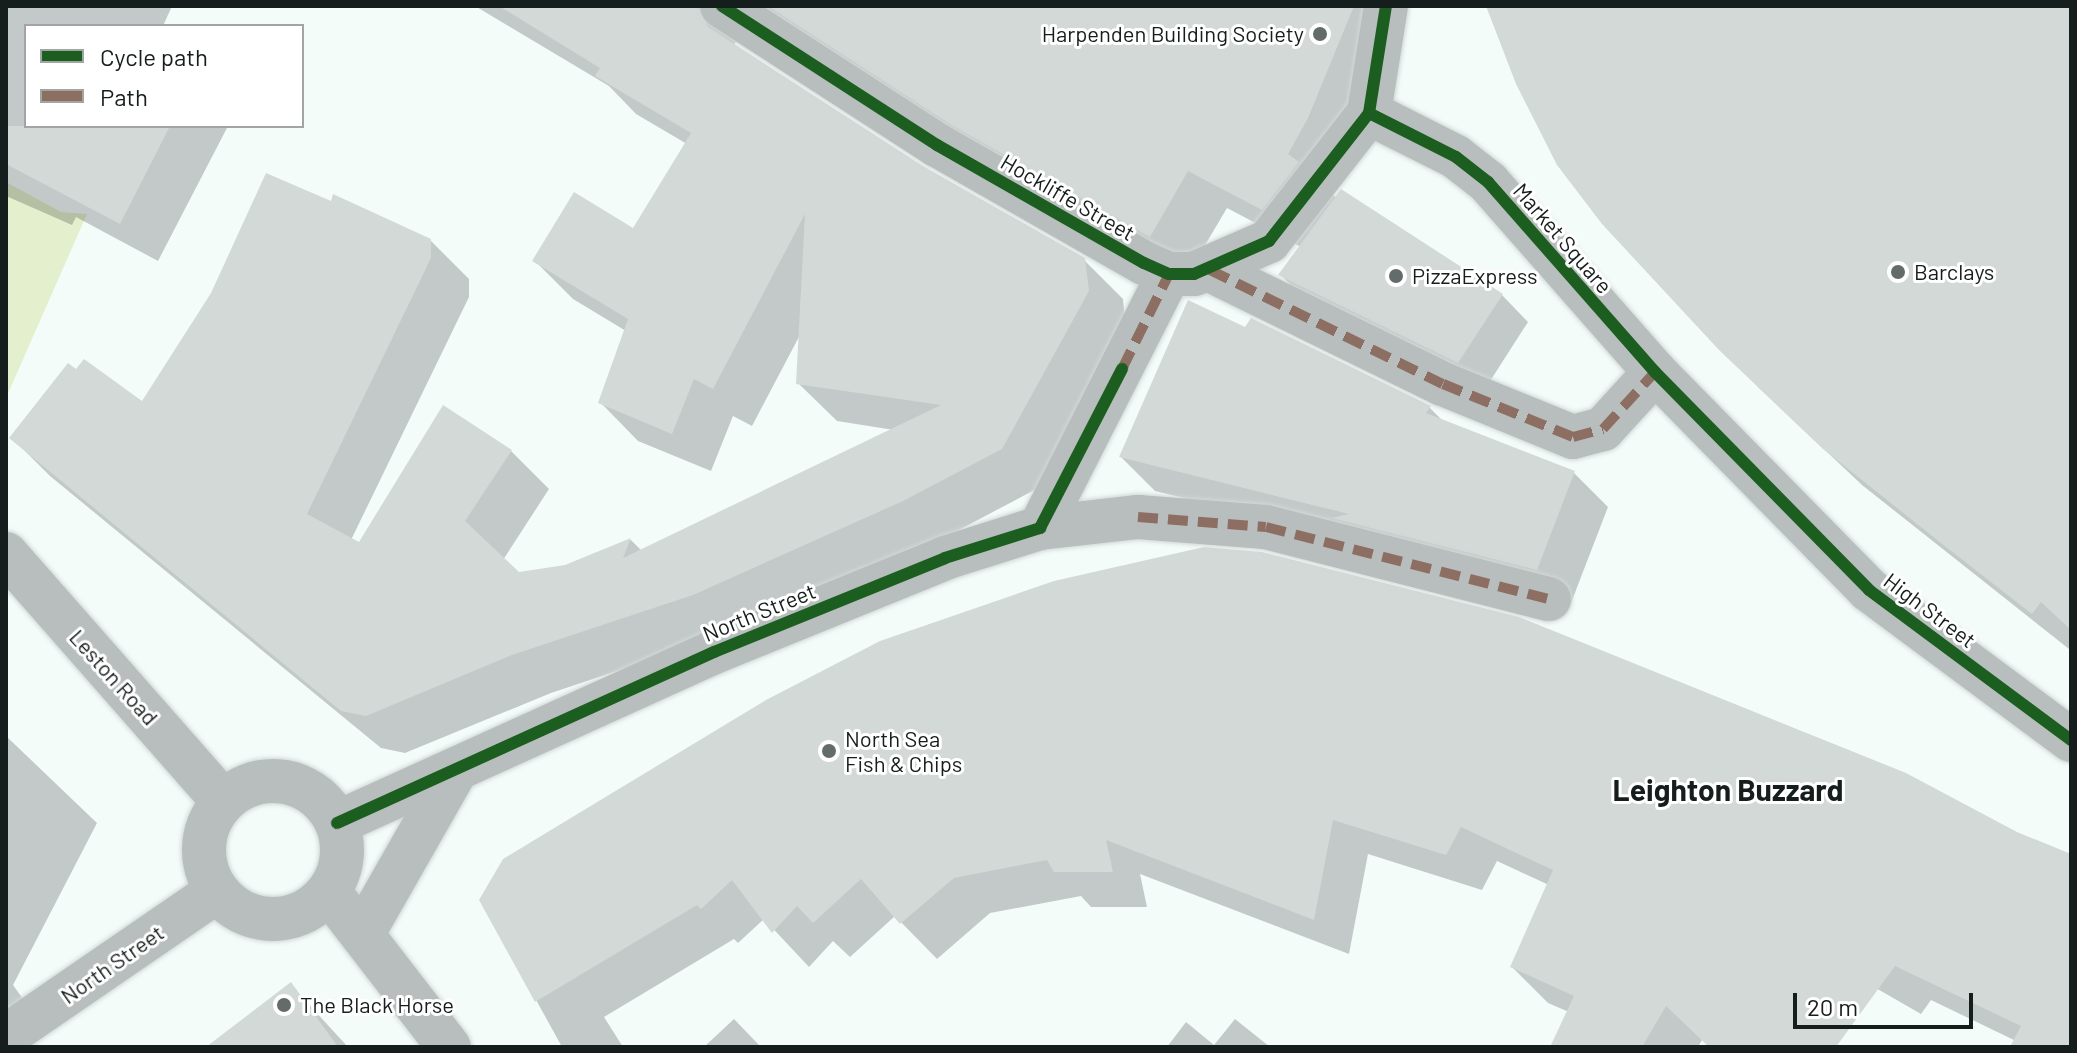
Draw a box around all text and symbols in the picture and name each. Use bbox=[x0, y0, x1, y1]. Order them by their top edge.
place label: Harpenden Building Society bbox=[1042, 21, 1304, 47]
legend bbox=[24, 24, 304, 128]
marker: Harpenden Building Society bbox=[1311, 25, 1329, 43]
text: Cycle path bbox=[100, 42, 208, 71]
text: Path bbox=[100, 82, 148, 111]
street label: Hockliffe Street bbox=[996, 148, 1140, 246]
street label: Market Square bbox=[1508, 178, 1618, 298]
place label: Barclays bbox=[1914, 259, 1994, 285]
place label: PizzaExpress bbox=[1412, 263, 1538, 289]
marker: Barclays bbox=[1889, 263, 1907, 281]
marker: PizzaExpress bbox=[1387, 267, 1405, 285]
street label: High Street bbox=[1879, 567, 1981, 653]
street label: North Street bbox=[699, 577, 819, 647]
street label: Leston Road bbox=[64, 624, 164, 730]
place label: North Sea Fish & Chips bbox=[845, 725, 962, 776]
marker: North Sea Fish & Chips bbox=[820, 742, 838, 760]
district label: Leighton Buzzard bbox=[1613, 771, 1843, 807]
street label: North Street bbox=[55, 919, 169, 1009]
scale bar bbox=[1797, 977, 1977, 1027]
place label: The Black Horse bbox=[300, 992, 454, 1018]
text: 20 m bbox=[1807, 992, 1858, 1021]
marker: The Black Horse bbox=[275, 996, 293, 1014]

